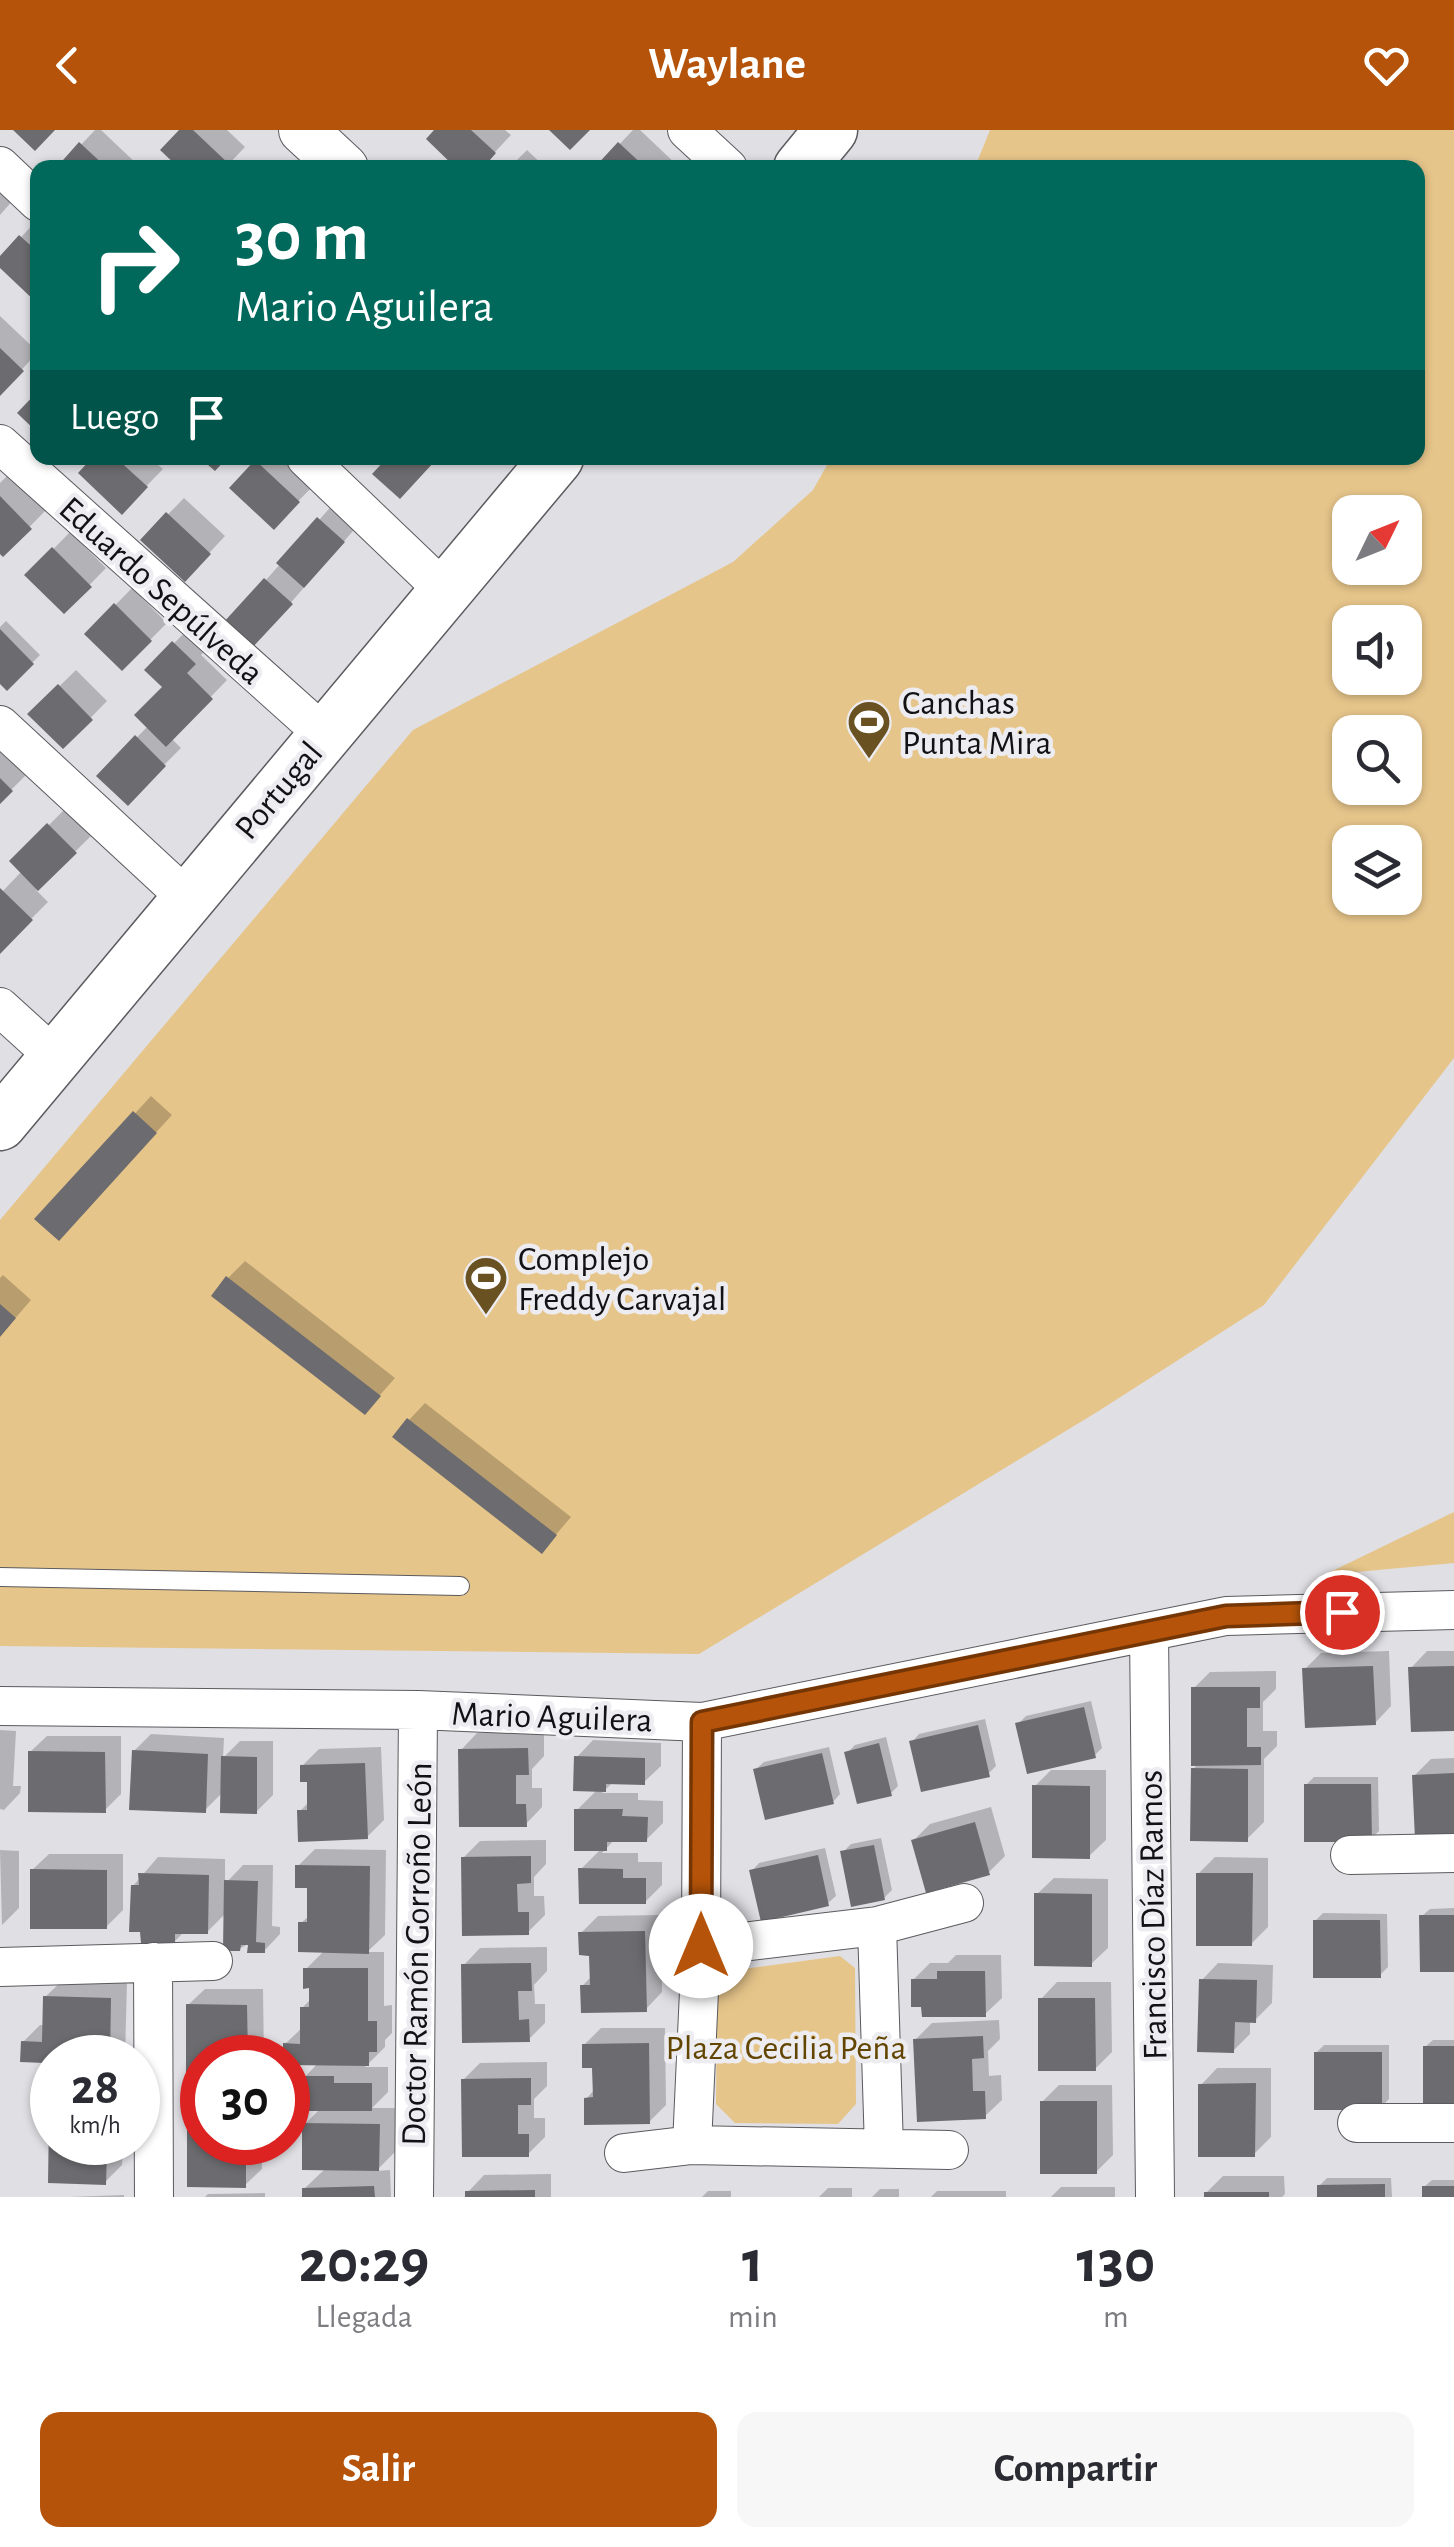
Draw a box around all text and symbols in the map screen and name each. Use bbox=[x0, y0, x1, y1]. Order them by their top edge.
icon: back bbox=[40, 38, 95, 93]
icon: heart bbox=[1359, 38, 1414, 93]
text: Waylane bbox=[648, 42, 806, 87]
icon: right bbox=[70, 200, 200, 330]
text: 30 m bbox=[235, 203, 369, 273]
text: Mario Aguilera bbox=[235, 285, 494, 330]
icon: arrive bbox=[179, 390, 234, 445]
text: Luego bbox=[70, 399, 159, 437]
street label: Eduardo Sepúlveda bbox=[52, 491, 270, 691]
north arrow bbox=[1332, 495, 1422, 585]
map controls bbox=[1332, 495, 1422, 915]
button: sound bbox=[1332, 605, 1422, 695]
place label: Canchas Punta Mira bbox=[902, 686, 1052, 761]
sports icon: Canchas Punta Mira bbox=[846, 699, 892, 760]
button: search bbox=[1332, 715, 1422, 805]
street label: Portugal bbox=[229, 736, 330, 846]
button: layers bbox=[1332, 825, 1422, 915]
place label: Complejo Freddy Carvajal bbox=[518, 1242, 727, 1317]
sports icon: Complejo Freddy Carvajal bbox=[463, 1255, 509, 1316]
pin bbox=[1300, 1570, 1385, 1655]
icon: arrive bbox=[1315, 1585, 1370, 1640]
street label: Mario Aguilera bbox=[451, 1696, 653, 1739]
street label: Doctor Ramón Gorroño León bbox=[397, 1762, 438, 2146]
street label: Francisco Díaz Ramos bbox=[1133, 1770, 1174, 2060]
position arrow bbox=[649, 1894, 753, 1998]
park label: Plaza Cecilia Peña bbox=[665, 2031, 907, 2066]
speed limit sign: 30 bbox=[180, 2035, 310, 2165]
text: 28 bbox=[71, 2063, 119, 2113]
text: km/h bbox=[69, 2113, 121, 2138]
text: 20:29 bbox=[299, 2233, 429, 2293]
text: 1 bbox=[742, 2233, 764, 2293]
text: 130 bbox=[1077, 2233, 1155, 2293]
text: Llegada bbox=[316, 2301, 412, 2333]
text: min bbox=[728, 2301, 778, 2333]
text: m bbox=[1103, 2301, 1129, 2333]
button: Salir bbox=[40, 2412, 717, 2527]
button: Compartir bbox=[737, 2412, 1414, 2527]

